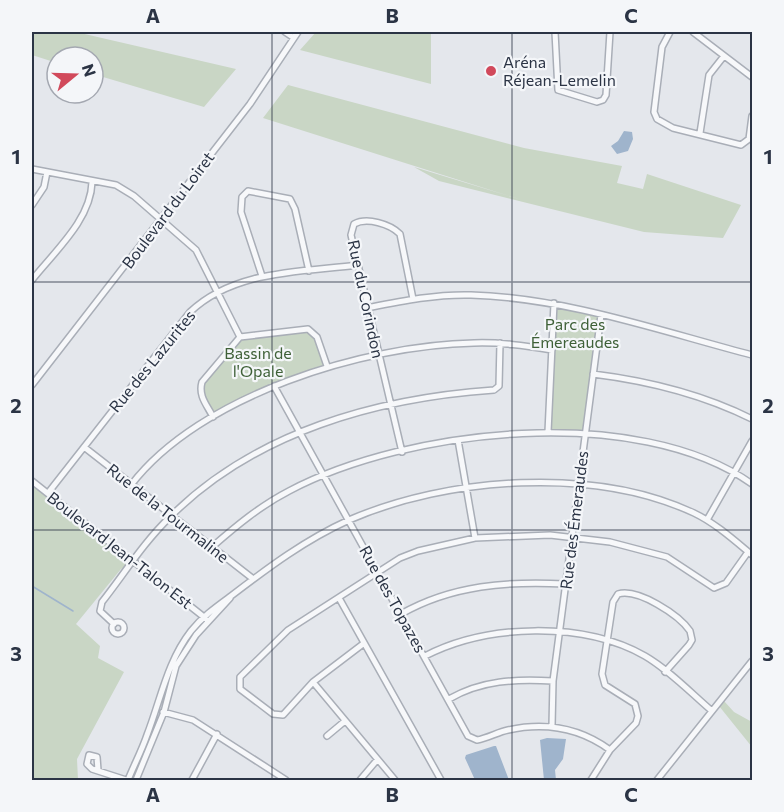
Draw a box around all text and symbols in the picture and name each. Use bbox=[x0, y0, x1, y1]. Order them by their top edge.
text: A bbox=[146, 3, 160, 27]
text: B bbox=[385, 3, 399, 27]
text: C bbox=[624, 3, 638, 27]
north arrow bbox=[45, 45, 105, 105]
place label: Aréna Réjean‑Lemelin bbox=[503, 52, 616, 89]
text: N bbox=[79, 61, 101, 79]
marker: Aréna Réjean‑Lemelin bbox=[484, 64, 498, 78]
text: 1 bbox=[11, 144, 21, 168]
text: 1 bbox=[763, 144, 773, 168]
street label: Boulevard du Loiret bbox=[118, 147, 218, 272]
street label: Rue du Corindon bbox=[345, 238, 388, 360]
street label: Rue des Lazurites bbox=[105, 306, 199, 416]
park label: Parc des Émereaudes bbox=[531, 314, 619, 351]
park label: Bassin de l'Opale bbox=[224, 343, 292, 380]
text: 2 bbox=[10, 393, 22, 417]
text: 2 bbox=[762, 393, 774, 417]
street label: Rue des Émeraudes bbox=[556, 450, 591, 590]
street label: Rue de la Tourmaline bbox=[104, 459, 233, 566]
street label: Boulevard Jean-Talon Est bbox=[44, 487, 197, 612]
street label: Rue des Topazes bbox=[356, 542, 431, 655]
text: 3 bbox=[10, 641, 22, 665]
text: 3 bbox=[762, 641, 774, 665]
text: A bbox=[146, 782, 160, 806]
text: B bbox=[385, 782, 399, 806]
text: C bbox=[624, 782, 638, 806]

